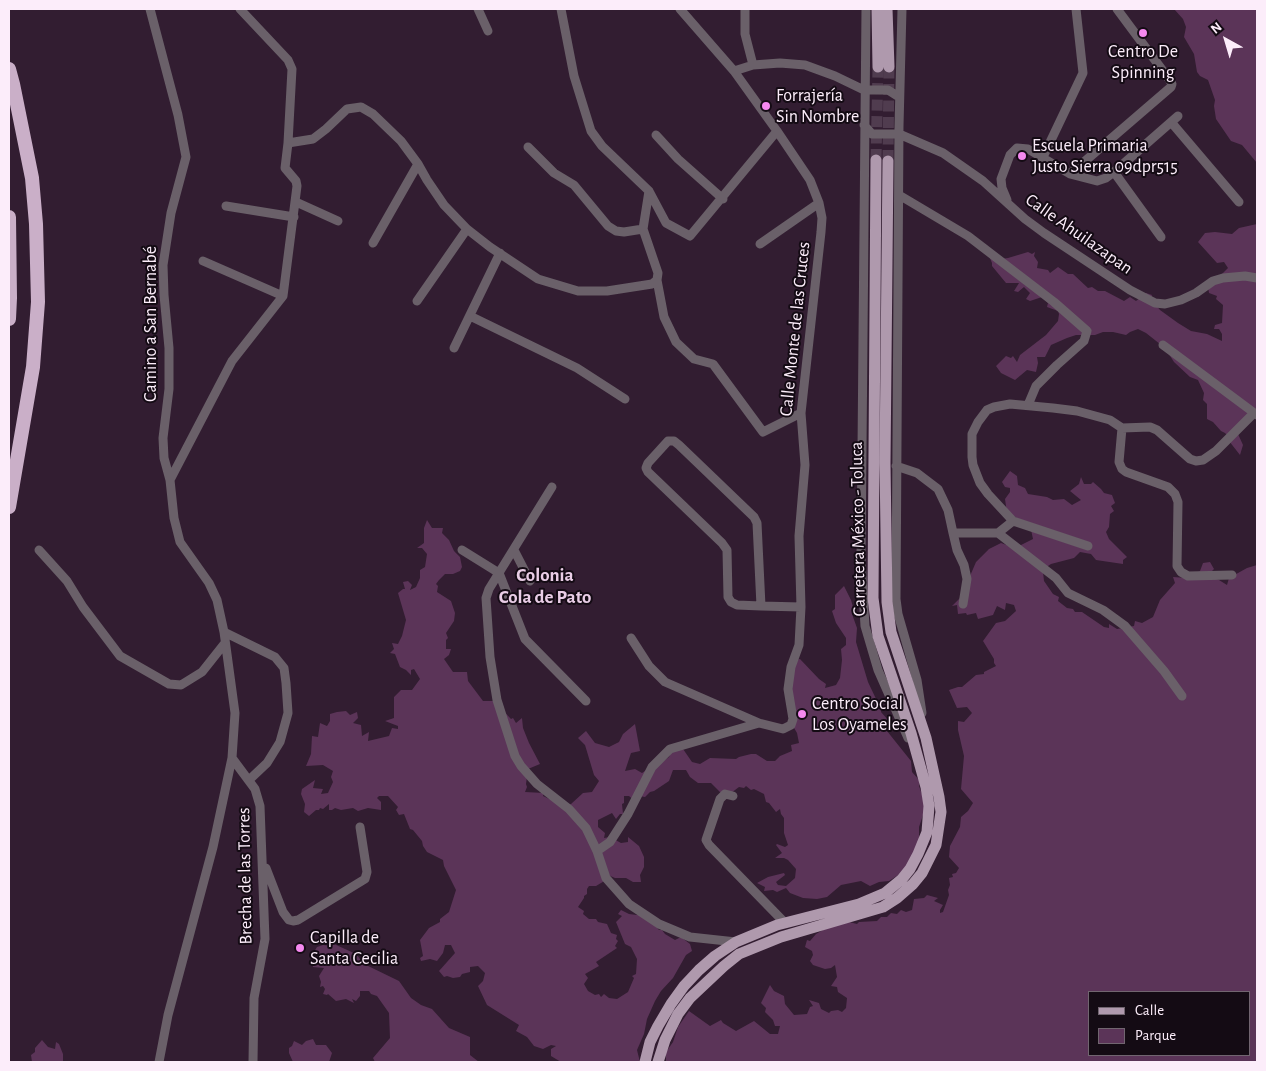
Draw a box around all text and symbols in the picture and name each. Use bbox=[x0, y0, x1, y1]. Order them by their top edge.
north arrow bbox=[1201, 15, 1251, 65]
text: N bbox=[1208, 20, 1225, 37]
marker: Centro De Spinning bbox=[1137, 27, 1149, 39]
place label: Centro De Spinning bbox=[1108, 41, 1178, 84]
place label: Forrajería Sin Nombre bbox=[776, 85, 859, 128]
marker: Forrajería Sin Nombre bbox=[760, 100, 772, 112]
place label: Escuela Primaria Justo Sierra 09dpr515 bbox=[1032, 135, 1178, 178]
marker: Escuela Primaria Justo Sierra 09dpr515 bbox=[1016, 150, 1028, 162]
street label: Calle Ahuilazapan bbox=[1021, 189, 1137, 279]
street label: Calle Monte de las Cruces bbox=[775, 241, 815, 417]
street label: Camino a San Bernabé bbox=[140, 246, 162, 402]
street label: Carretera México - Toluca bbox=[846, 441, 870, 617]
district label: Colonia Cola de Pato bbox=[499, 564, 591, 608]
place label: Centro Social Los Oyameles bbox=[812, 693, 907, 736]
marker: Centro Social Los Oyameles bbox=[796, 708, 808, 720]
street label: Brecha de las Torres bbox=[233, 807, 257, 945]
place label: Capilla de Santa Cecilia bbox=[310, 927, 398, 970]
marker: Capilla de Santa Cecilia bbox=[294, 942, 306, 954]
legend bbox=[1088, 991, 1251, 1056]
text: Calle bbox=[1135, 1003, 1164, 1018]
text: Parque bbox=[1135, 1028, 1176, 1043]

